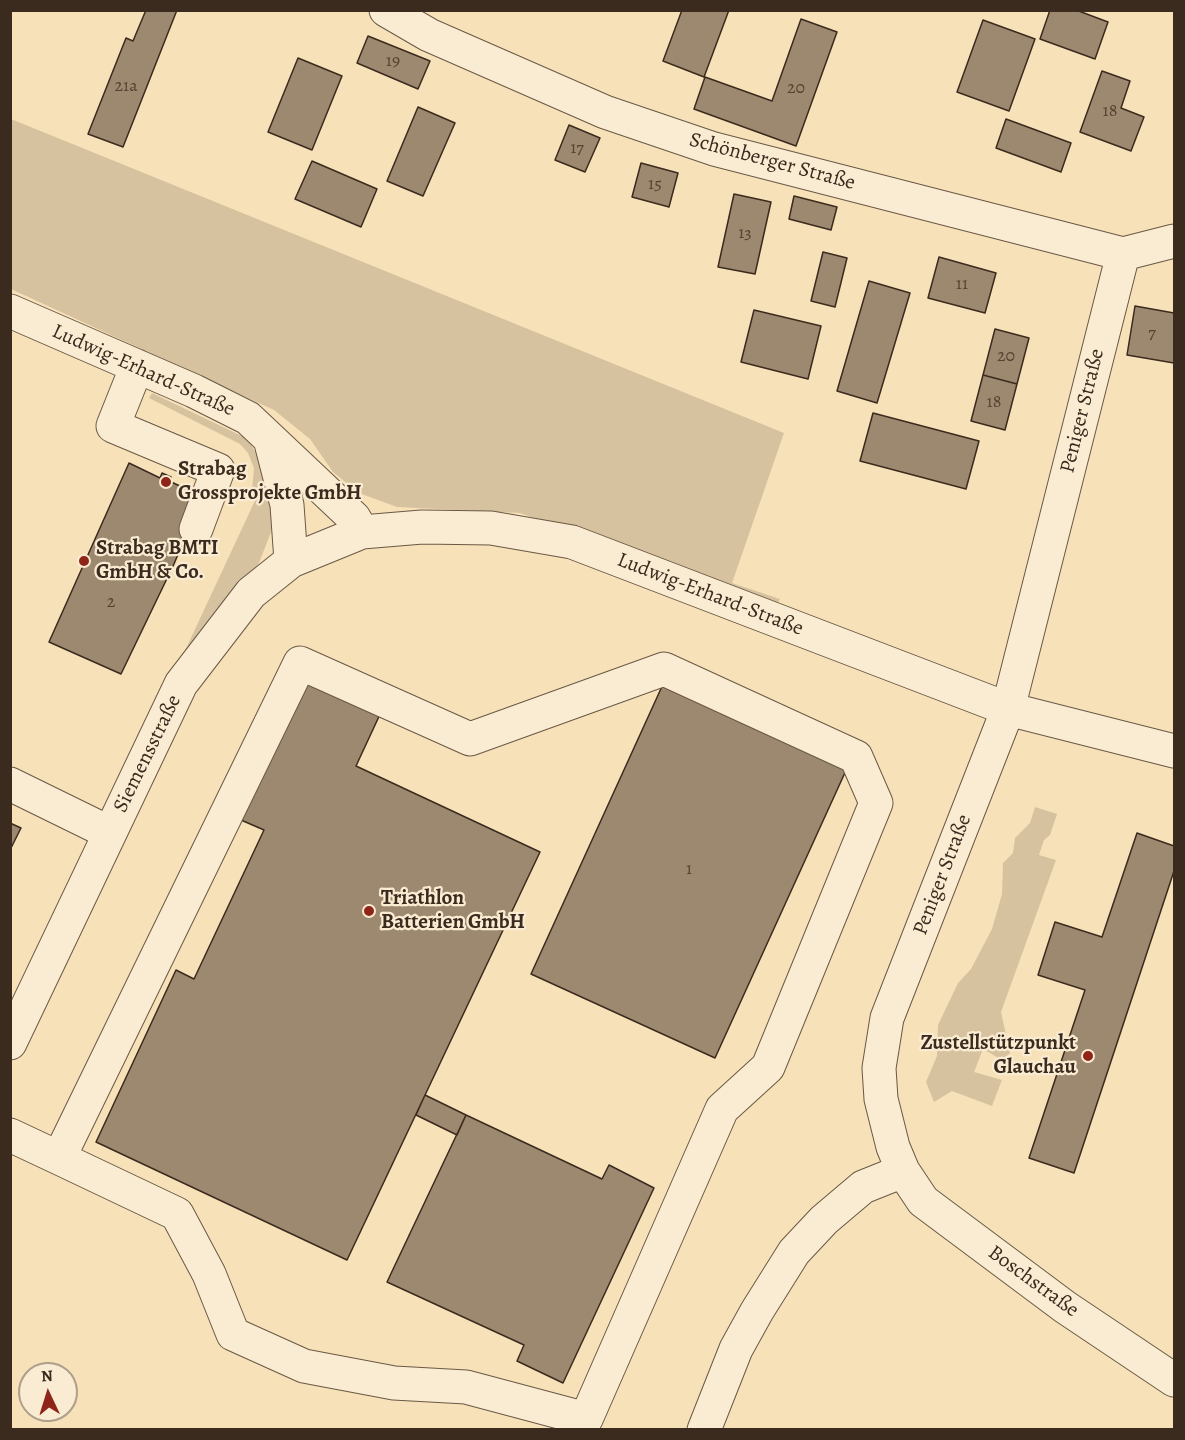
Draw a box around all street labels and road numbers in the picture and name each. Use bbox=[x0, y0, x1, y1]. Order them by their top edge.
street label: Schönberger Straße bbox=[686, 128, 858, 196]
street label: Ludwig-Erhard-Straße bbox=[48, 319, 238, 423]
street label: Peniger Straße bbox=[1055, 346, 1111, 476]
street label: Ludwig-Erhard-Straße bbox=[613, 548, 807, 642]
street label: Siemensstraße bbox=[109, 691, 187, 817]
street label: Peniger Straße bbox=[908, 811, 978, 939]
street label: Boschstraße bbox=[983, 1241, 1083, 1323]

